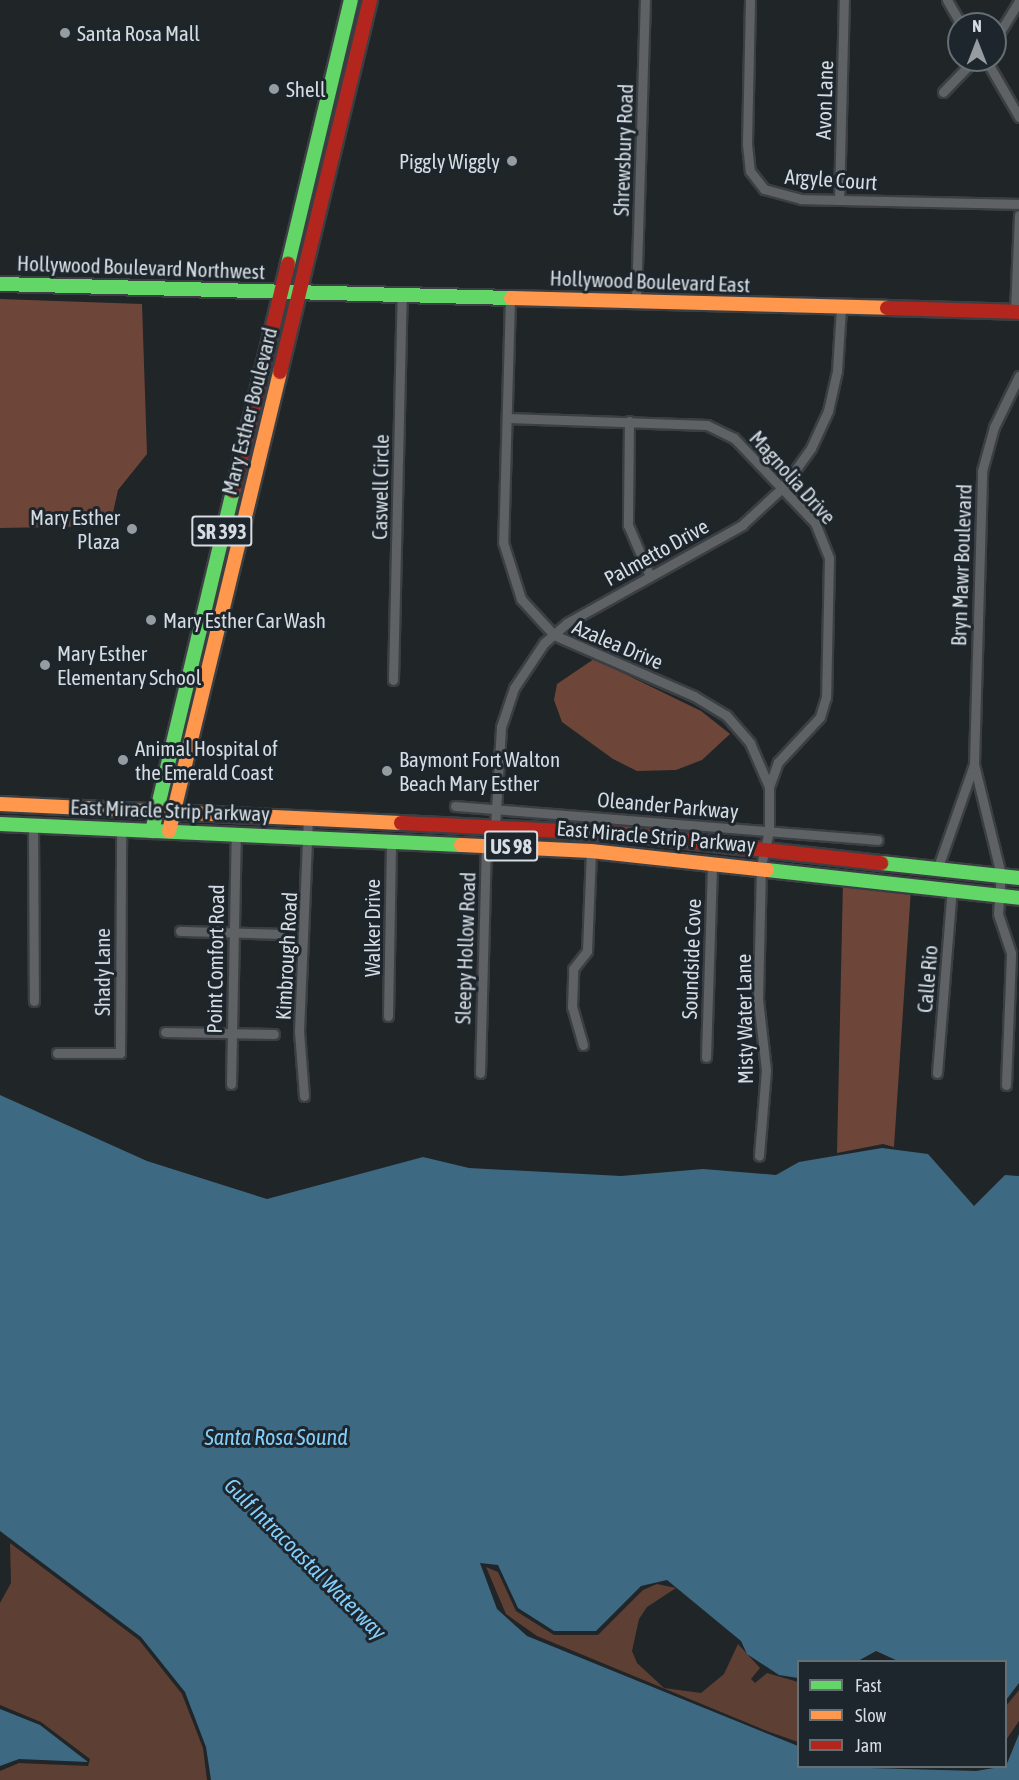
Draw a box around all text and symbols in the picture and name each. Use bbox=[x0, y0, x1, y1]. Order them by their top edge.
north arrow bbox=[947, 12, 1007, 72]
text: N bbox=[972, 17, 982, 35]
place label: Santa Rosa Mall bbox=[77, 20, 200, 46]
marker: Santa Rosa Mall bbox=[58, 26, 72, 40]
street label: Avon Lane bbox=[810, 60, 838, 140]
place label: Shell bbox=[286, 76, 326, 102]
marker: Shell bbox=[267, 82, 281, 96]
street label: Shrewsbury Road bbox=[608, 83, 638, 217]
place label: Piggly Wiggly bbox=[399, 148, 500, 174]
marker: Piggly Wiggly bbox=[505, 154, 519, 168]
street label: Argyle Court bbox=[784, 163, 878, 195]
street label: Hollywood Boulevard Northwest bbox=[17, 250, 265, 284]
street label: Hollywood Boulevard East bbox=[549, 265, 751, 297]
street label: Mary Esther Boulevard bbox=[216, 325, 282, 497]
street label: Magnolia Drive bbox=[745, 425, 841, 529]
street label: Caswell Circle bbox=[366, 434, 394, 540]
street label: Bryn Mawr Boulevard bbox=[946, 483, 976, 647]
place label: Mary Esther Plaza bbox=[30, 504, 120, 554]
street label: Palmetto Drive bbox=[599, 513, 713, 591]
road number: SR 393 bbox=[190, 514, 254, 548]
marker: Mary Esther Plaza bbox=[125, 522, 139, 536]
place label: Mary Esther Car Wash bbox=[163, 607, 326, 633]
marker: Mary Esther Car Wash bbox=[144, 613, 158, 627]
street label: Azalea Drive bbox=[569, 614, 667, 674]
place label: Mary Esther Elementary School bbox=[57, 640, 201, 690]
marker: Mary Esther Elementary School bbox=[38, 658, 52, 672]
place label: Animal Hospital of the Emerald Coast bbox=[135, 735, 278, 785]
place label: Baymont Fort Walton Beach Mary Esther bbox=[399, 746, 560, 796]
marker: Animal Hospital of the Emerald Coast bbox=[116, 753, 130, 767]
marker: Baymont Fort Walton Beach Mary Esther bbox=[380, 764, 394, 778]
street label: Oleander Parkway bbox=[596, 786, 740, 824]
street label: East Miracle Strip Parkway bbox=[70, 794, 270, 826]
street label: East Miracle Strip Parkway bbox=[556, 815, 756, 857]
road number: US 98 bbox=[484, 829, 538, 863]
street label: Sleepy Hollow Road bbox=[450, 871, 480, 1025]
street label: Walker Drive bbox=[359, 879, 385, 977]
street label: Point Comfort Road bbox=[201, 884, 229, 1034]
street label: Kimbrough Road bbox=[270, 891, 302, 1021]
street label: Soundside Cove bbox=[676, 898, 706, 1020]
street label: Shady Lane bbox=[89, 928, 115, 1016]
street label: Calle Rio bbox=[911, 944, 943, 1014]
street label: Misty Water Lane bbox=[730, 954, 758, 1084]
water label: Santa Rosa Sound bbox=[204, 1425, 348, 1451]
water label: Gulf Intracoastal Waterway bbox=[219, 1473, 391, 1645]
legend bbox=[797, 1660, 1007, 1768]
text: Fast bbox=[855, 1675, 882, 1696]
text: Slow bbox=[855, 1705, 886, 1726]
text: Jam bbox=[855, 1735, 882, 1756]

